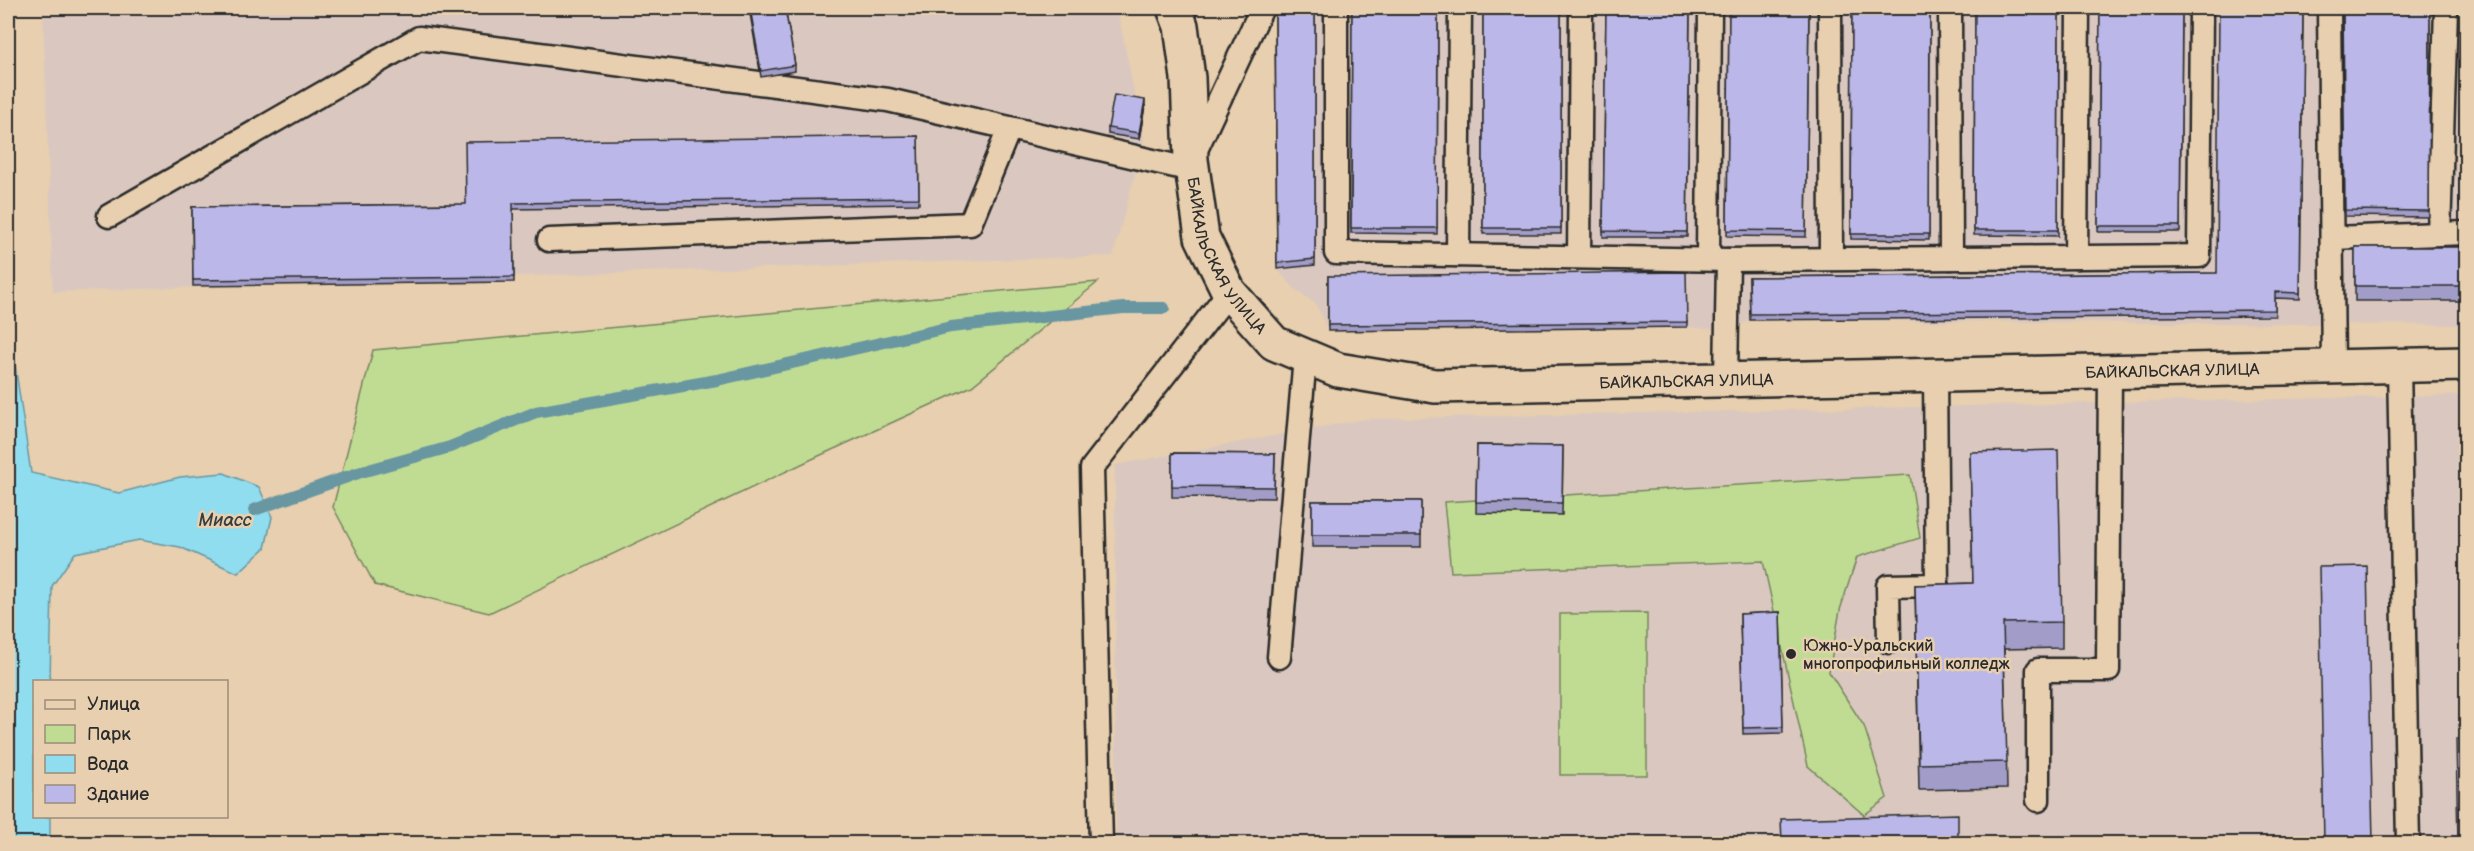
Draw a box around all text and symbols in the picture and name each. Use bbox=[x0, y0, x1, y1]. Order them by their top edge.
street label: БАЙКАЛЬСКАЯ УЛИЦА bbox=[1183, 176, 1270, 339]
street label: БАЙКАЛЬСКАЯ УЛИЦА bbox=[2085, 360, 2260, 383]
street label: БАЙКАЛЬСКАЯ УЛИЦА bbox=[1599, 371, 1774, 393]
water label: Миасс bbox=[198, 510, 252, 531]
place label: Южно-Уральский многопрофильный колледж bbox=[1803, 637, 2010, 674]
marker: Южно-Уральский многопрофильный колледж bbox=[1784, 647, 1798, 661]
legend bbox=[33, 680, 228, 818]
text: Улица bbox=[87, 694, 141, 715]
text: Парк bbox=[87, 724, 131, 745]
text: Вода bbox=[87, 754, 129, 775]
text: Здание bbox=[87, 784, 149, 805]

